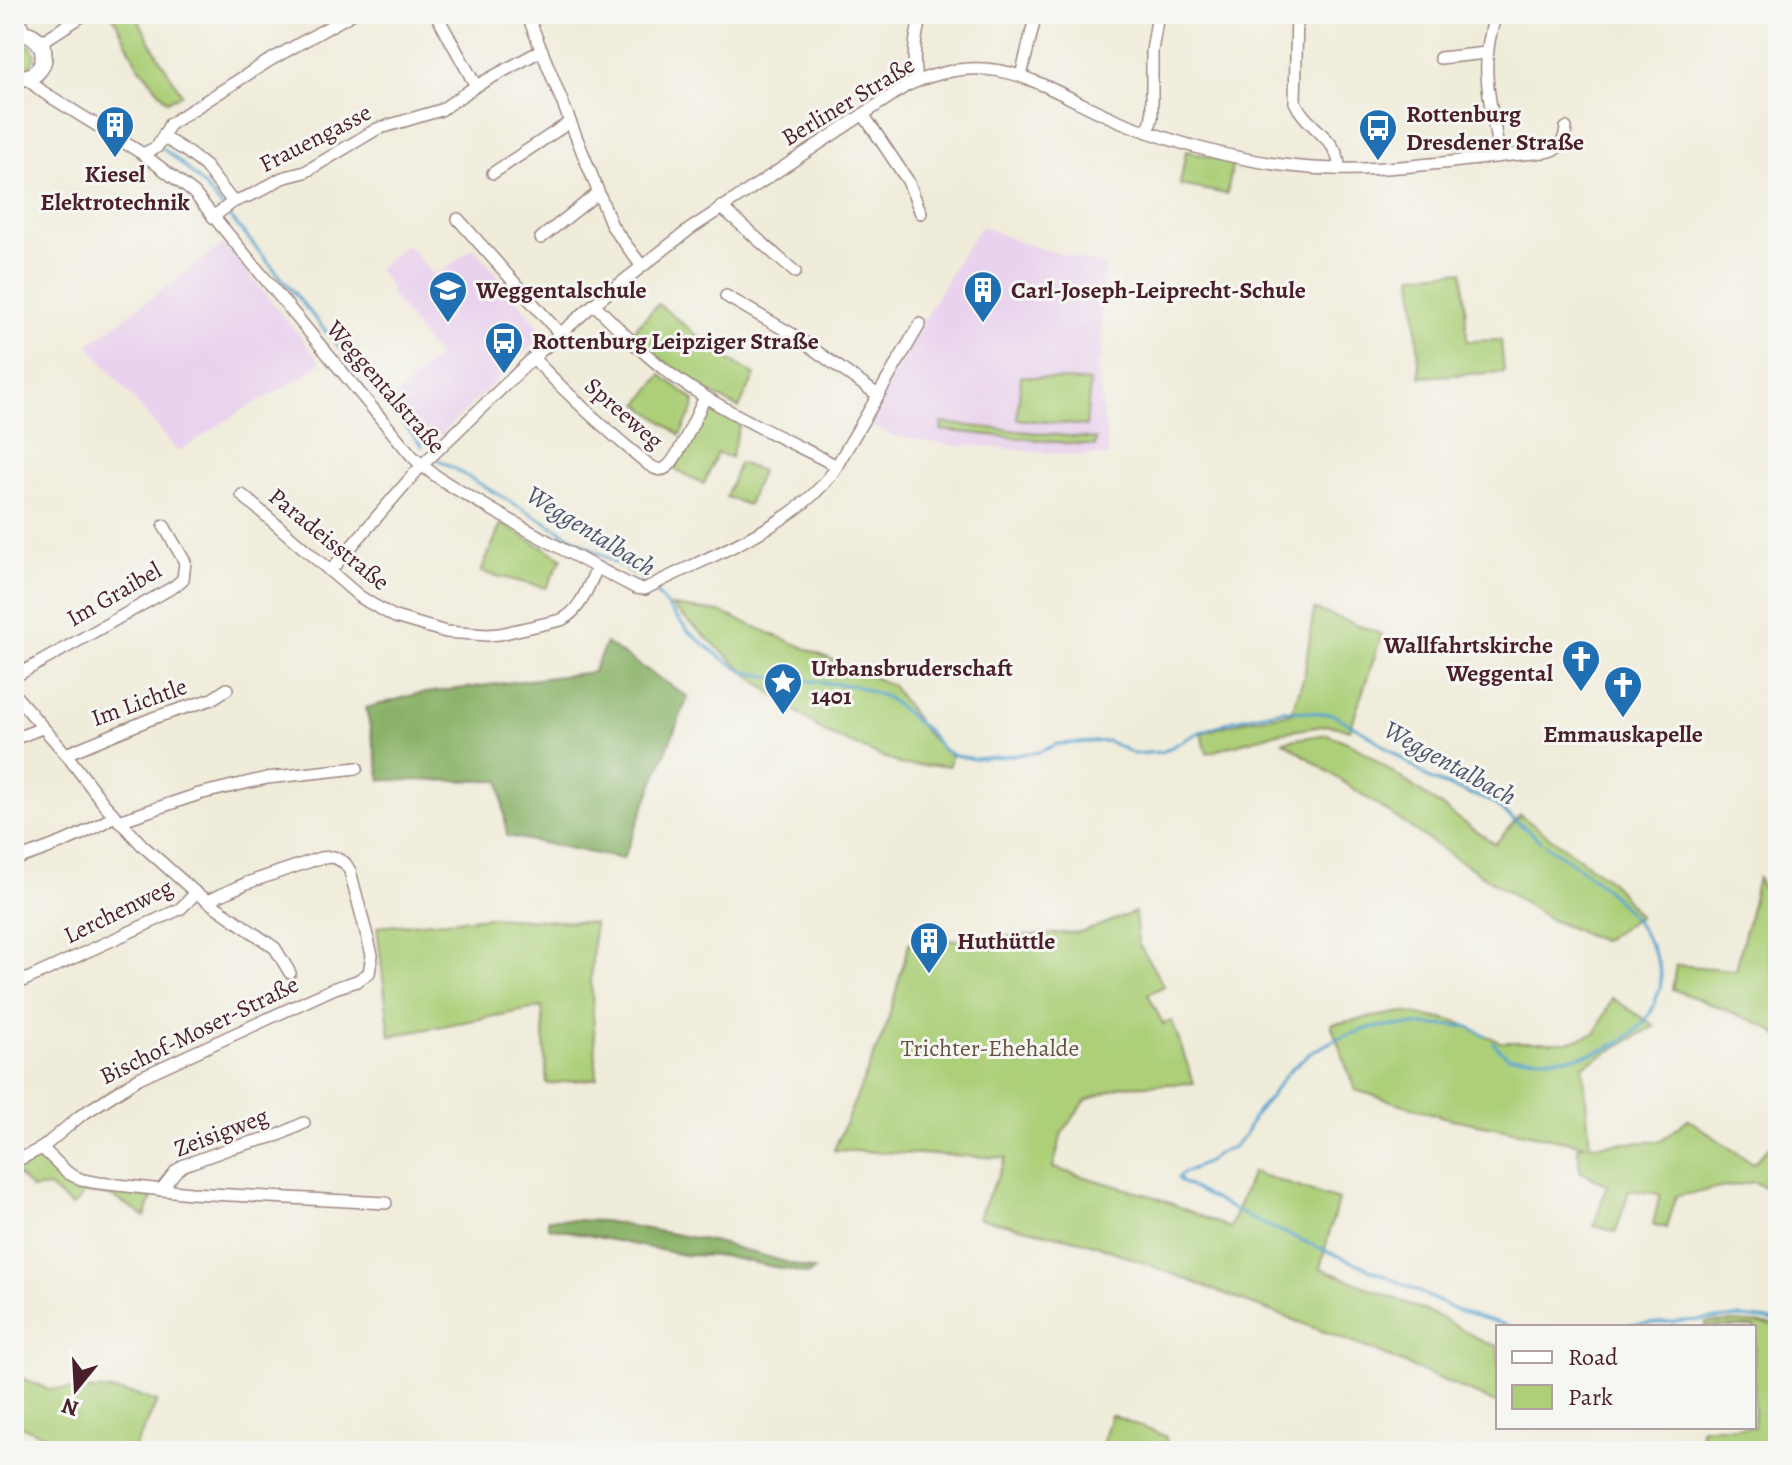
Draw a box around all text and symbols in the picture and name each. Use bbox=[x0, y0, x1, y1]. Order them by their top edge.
street label: Berliner Straße bbox=[775, 49, 921, 153]
street label: Frauengasse bbox=[253, 96, 377, 180]
place label: Rottenburg Dresdener Straße bbox=[1406, 98, 1584, 158]
building icon: Kiesel Elektrotechnik bbox=[94, 104, 136, 159]
bus stop icon: Rottenburg Dresdener Straße bbox=[1357, 107, 1399, 162]
place label: Kiesel Elektrotechnik bbox=[40, 158, 190, 218]
school or university icon: Weggentalschule bbox=[427, 269, 469, 324]
building icon: Carl-Joseph-Leiprecht-Schule bbox=[962, 269, 1004, 324]
place label: Weggentalschule bbox=[475, 274, 647, 306]
place label: Carl-Joseph-Leiprecht-Schule bbox=[1011, 274, 1306, 306]
street label: Weggentalstraße bbox=[319, 313, 453, 460]
bus stop icon: Rottenburg Leipziger Straße bbox=[483, 320, 525, 375]
place label: Rottenburg Leipziger Straße bbox=[532, 325, 819, 357]
street label: Spreeweg bbox=[578, 370, 670, 456]
water label: Weggentalbach bbox=[520, 477, 662, 585]
street label: Paradeisstraße bbox=[262, 480, 396, 598]
street label: Im Graibel bbox=[61, 554, 167, 634]
place label: Wallfahrtskirche Weggental bbox=[1383, 629, 1554, 689]
church icon: Wallfahrtskirche Weggental bbox=[1560, 638, 1602, 693]
place label: Urbansbruderschaft 1401 bbox=[811, 652, 1013, 712]
place icon: Urbansbruderschaft 1401 bbox=[762, 661, 804, 716]
church icon: Emmauskapelle bbox=[1602, 664, 1644, 719]
street label: Im Lichtle bbox=[87, 670, 191, 734]
water label: Weggentalbach bbox=[1377, 712, 1523, 814]
place label: Emmauskapelle bbox=[1543, 718, 1703, 750]
street label: Lerchenweg bbox=[58, 871, 178, 951]
building icon: Huthüttle bbox=[908, 920, 950, 975]
place label: Huthüttle bbox=[957, 925, 1055, 957]
street label: Bischof-Moser-Straße bbox=[94, 968, 304, 1092]
park label: Trichter-Ehehalde bbox=[901, 1032, 1079, 1064]
street label: Zeisigweg bbox=[169, 1099, 273, 1165]
legend bbox=[1496, 1325, 1756, 1429]
text: Road bbox=[1568, 1341, 1618, 1373]
north arrow bbox=[36, 1349, 116, 1429]
text: Park bbox=[1568, 1381, 1613, 1413]
text: N bbox=[58, 1390, 82, 1424]

